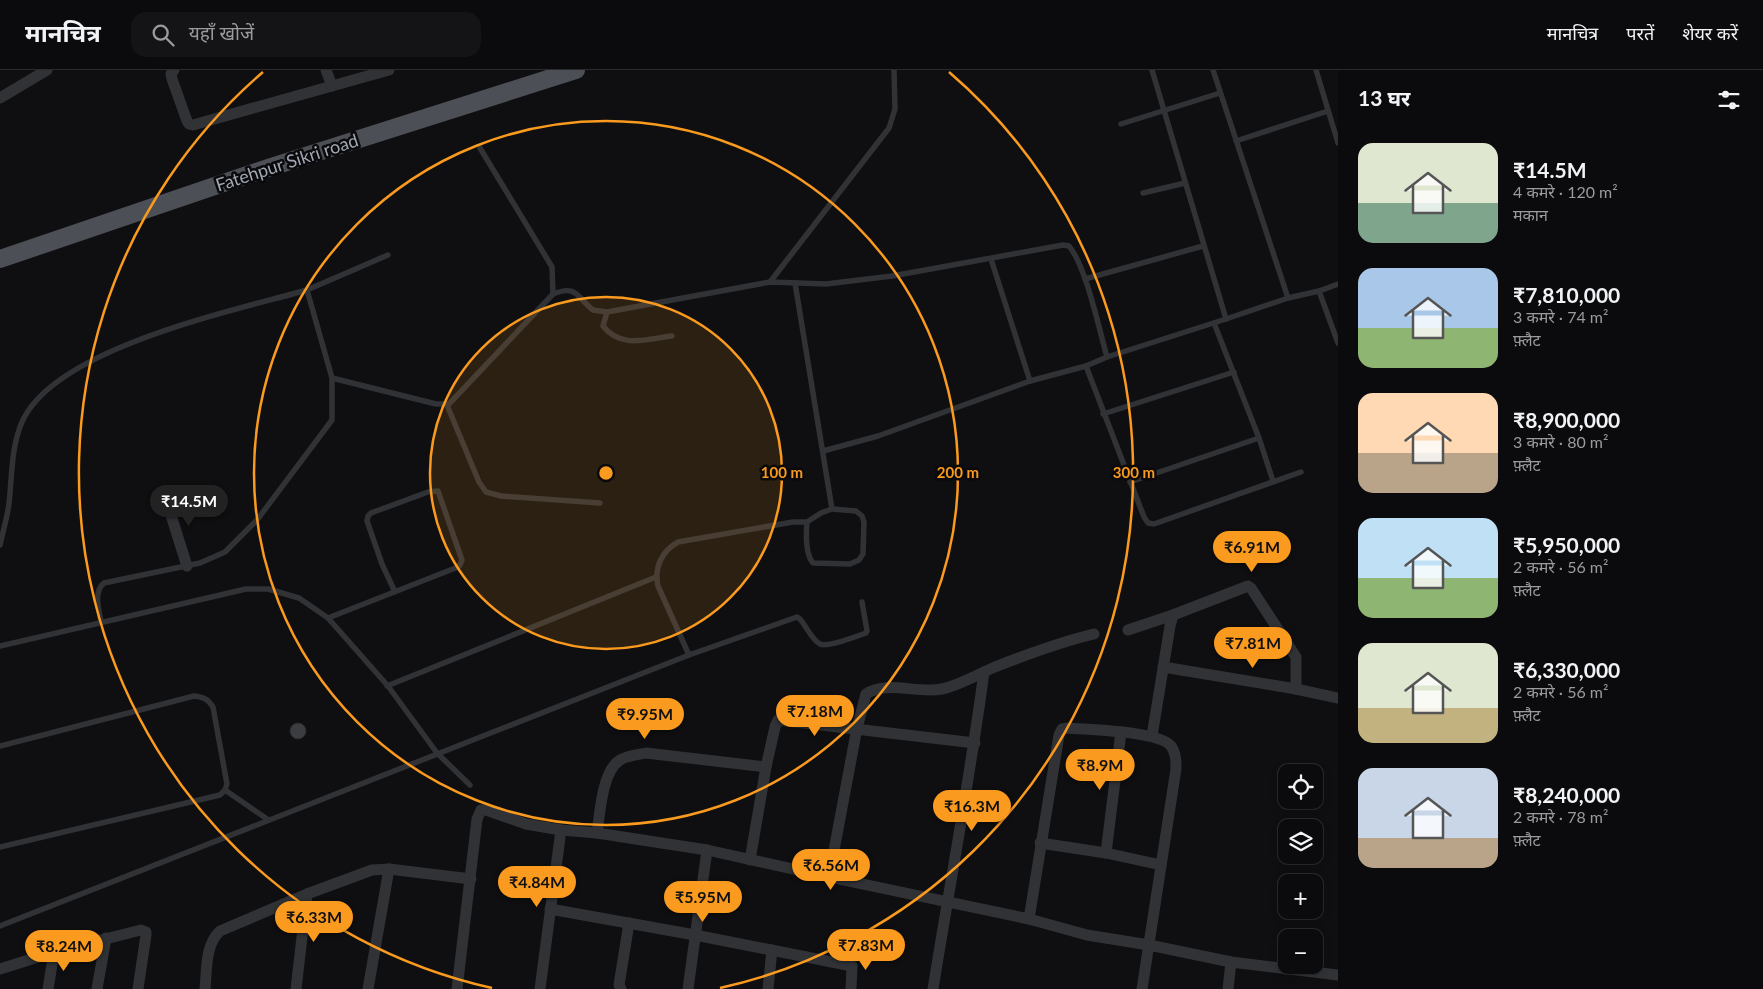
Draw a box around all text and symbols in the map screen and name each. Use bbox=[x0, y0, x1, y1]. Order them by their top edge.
search box bbox=[131, 12, 481, 57]
text: मानचित्र bbox=[25, 18, 101, 47]
icon: search bbox=[149, 21, 177, 49]
text: यहाँ खोजें bbox=[189, 21, 254, 44]
text: मानचित्र bbox=[1547, 22, 1598, 44]
text: परतें bbox=[1626, 22, 1654, 44]
text: शेयर करें bbox=[1682, 22, 1738, 44]
text: 13 घर bbox=[1358, 85, 1410, 110]
icon: filters bbox=[1715, 86, 1743, 114]
street label: Fatehpur Sikri road bbox=[213, 129, 361, 195]
text: ₹14.5M bbox=[1513, 157, 1587, 182]
icon: home bbox=[1398, 163, 1458, 223]
text: 4 कमरे · 120 m² bbox=[1513, 182, 1618, 201]
text: मकान bbox=[1513, 205, 1548, 224]
text: ₹7,810,000 bbox=[1513, 282, 1620, 307]
icon: home bbox=[1398, 288, 1458, 348]
text: 3 कमरे · 74 m² bbox=[1513, 307, 1608, 326]
text: फ़्लैट bbox=[1513, 330, 1541, 349]
text: ₹8,900,000 bbox=[1513, 407, 1620, 432]
icon: home bbox=[1398, 413, 1458, 473]
text: 3 कमरे · 80 m² bbox=[1513, 432, 1608, 451]
text: फ़्लैट bbox=[1513, 455, 1541, 474]
text: 100 m bbox=[761, 463, 803, 481]
text: 200 m bbox=[937, 463, 979, 481]
text: 300 m bbox=[1113, 463, 1155, 481]
centre of rings bbox=[597, 464, 615, 482]
pin: ₹14.5M bbox=[148, 484, 230, 527]
text: ₹14.5M bbox=[161, 491, 217, 510]
pin: ₹6.91M bbox=[1211, 530, 1293, 573]
text: ₹5,950,000 bbox=[1513, 532, 1620, 557]
text: ₹6.91M bbox=[1224, 537, 1280, 556]
icon: home bbox=[1398, 538, 1458, 598]
text: 2 कमरे · 56 m² bbox=[1513, 557, 1608, 576]
text: फ़्लैट bbox=[1513, 580, 1541, 599]
pin: ₹7.81M bbox=[1212, 626, 1294, 669]
text: ₹7.81M bbox=[1225, 633, 1281, 652]
text: ₹6,330,000 bbox=[1513, 657, 1620, 682]
icon: home bbox=[1398, 663, 1458, 723]
text: 2 कमरे · 56 m² bbox=[1513, 682, 1608, 701]
pin: ₹7.18M bbox=[774, 694, 856, 737]
pin: ₹9.95M bbox=[604, 698, 686, 740]
text: ₹7.18M bbox=[787, 701, 843, 720]
text: ₹9.95M bbox=[617, 704, 673, 723]
text: फ़्लैट bbox=[1513, 705, 1541, 724]
pin: ₹8.9M bbox=[1065, 748, 1135, 791]
text: ₹8.9M bbox=[1077, 755, 1123, 774]
map controls bbox=[1278, 764, 1323, 974]
button: locate bbox=[1278, 764, 1323, 809]
text: ₹8,240,000 bbox=[1513, 782, 1620, 807]
icon: home bbox=[1398, 788, 1458, 848]
pin: ₹16.3M bbox=[931, 790, 1013, 832]
text: ₹16.3M bbox=[944, 796, 1000, 815]
text: 2 कमरे · 78 m² bbox=[1513, 807, 1608, 826]
button: layers bbox=[1278, 819, 1323, 864]
text: फ़्लैट bbox=[1513, 830, 1541, 849]
pin: ₹6.56M bbox=[790, 848, 872, 891]
text: ₹6.56M bbox=[803, 855, 859, 874]
pin: ₹4.84M bbox=[496, 866, 578, 908]
text: ₹4.84M bbox=[509, 872, 565, 891]
button: + bbox=[1278, 874, 1323, 919]
pin: ₹5.95M bbox=[662, 880, 744, 923]
text: ₹5.95M bbox=[675, 887, 731, 906]
pin: ₹6.33M bbox=[273, 900, 355, 943]
text: ₹6.33M bbox=[286, 907, 342, 926]
pin: ₹7.83M bbox=[825, 928, 907, 971]
button: − bbox=[1278, 929, 1323, 974]
pin: ₹8.24M bbox=[23, 930, 105, 972]
text: ₹7.83M bbox=[838, 935, 894, 954]
text: ₹8.24M bbox=[36, 936, 92, 955]

